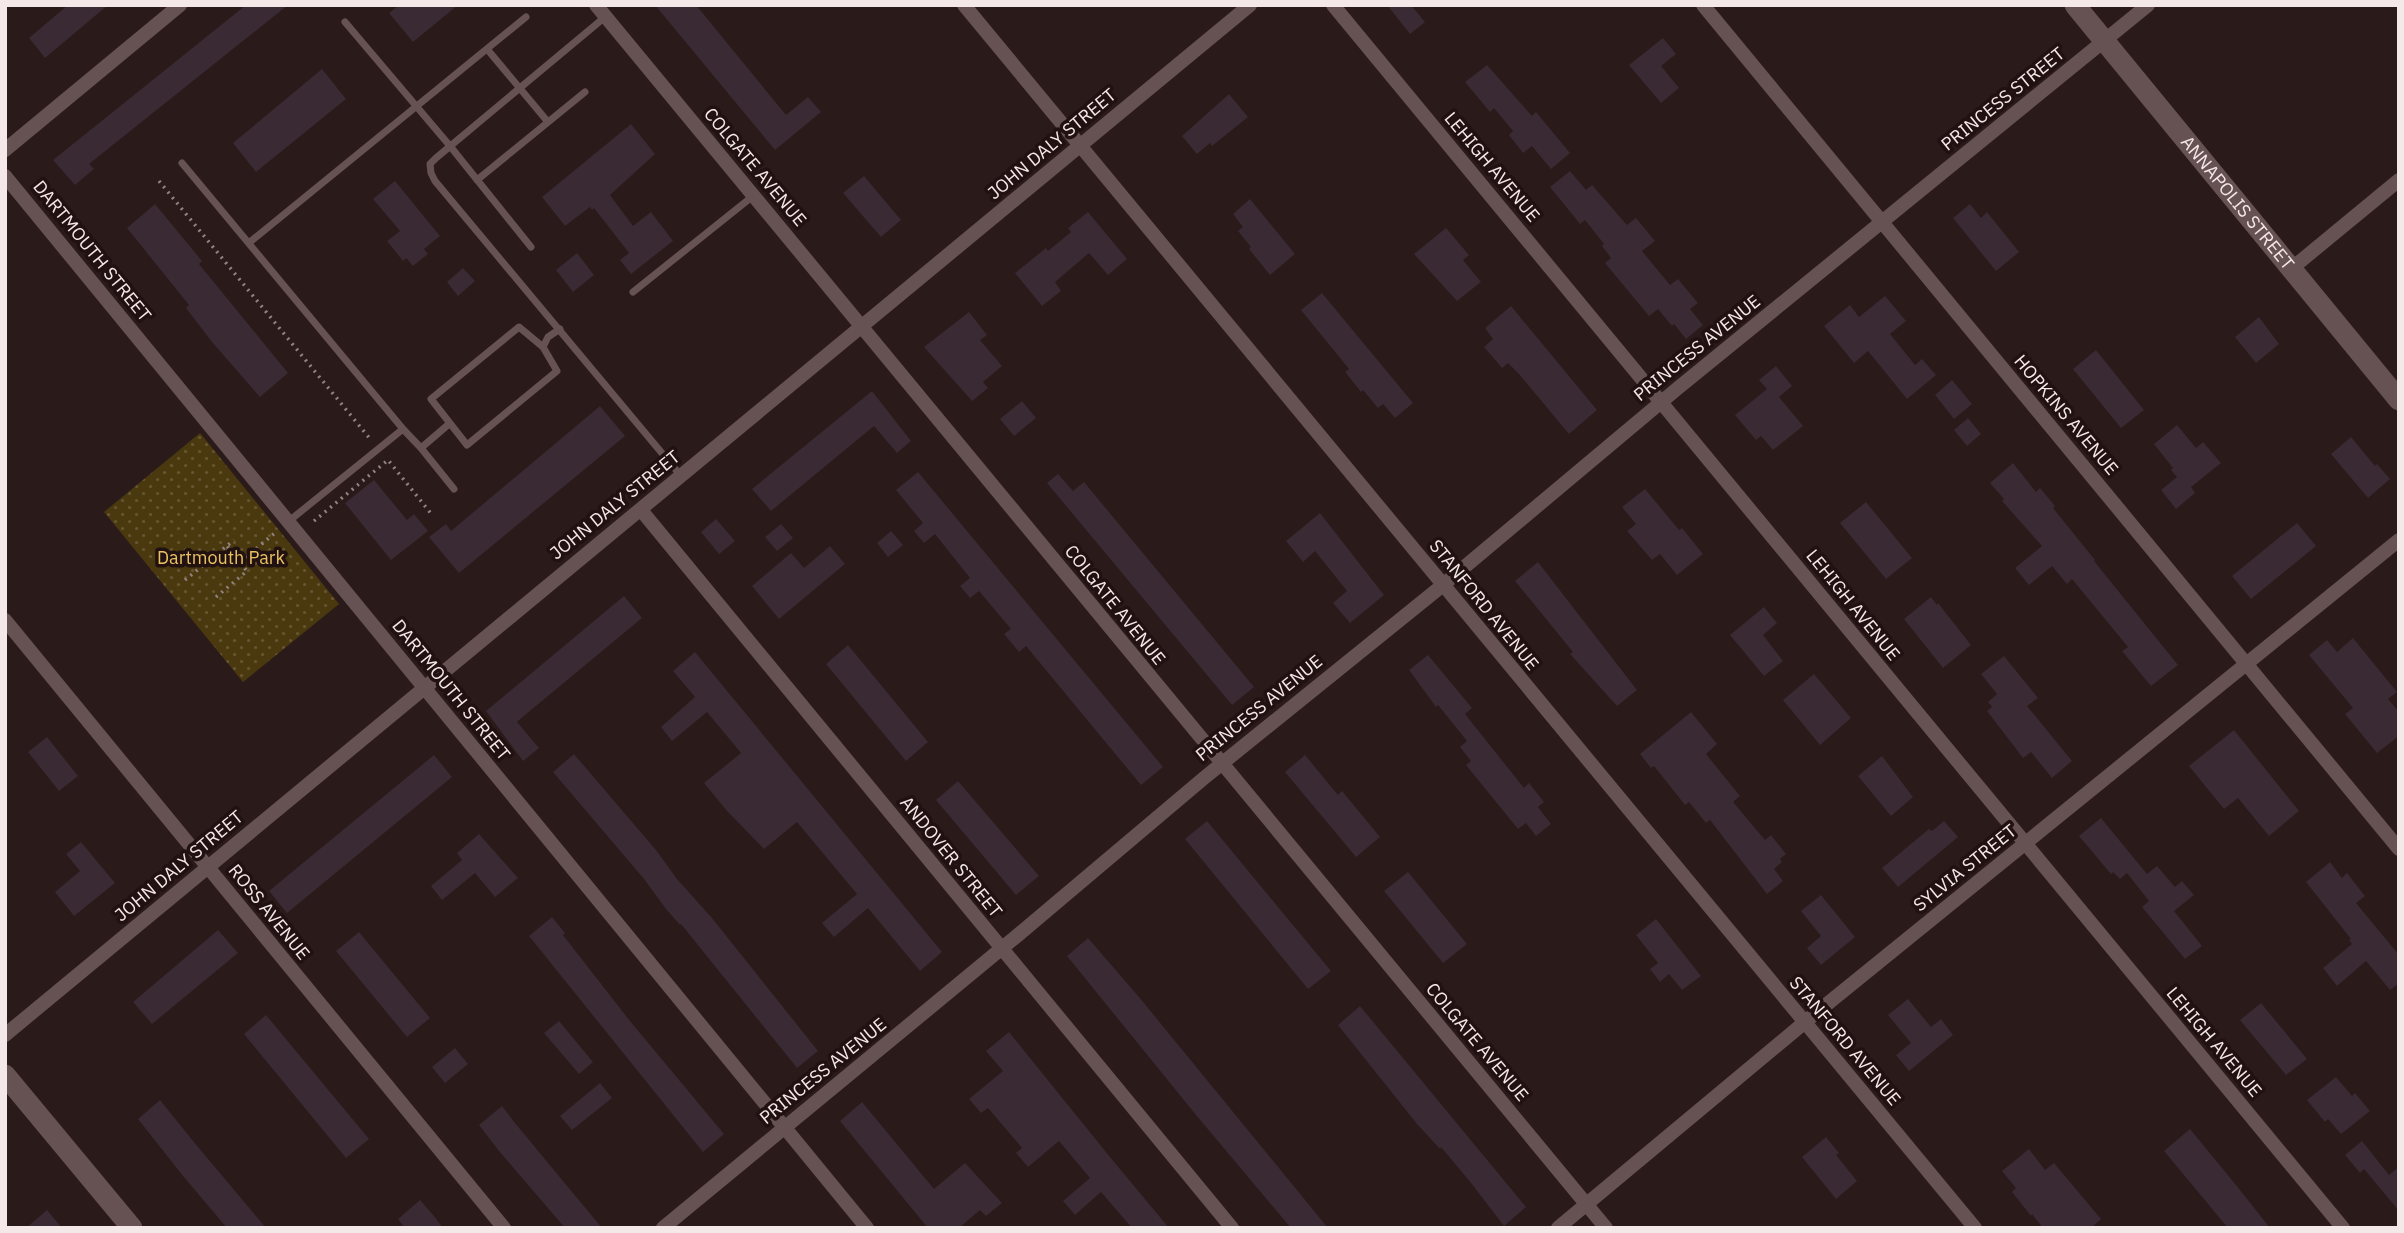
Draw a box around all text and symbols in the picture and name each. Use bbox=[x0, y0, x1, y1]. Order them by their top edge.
street label: PRINCESS STREET bbox=[1936, 42, 2069, 155]
street label: JOHN DALY STREET bbox=[983, 83, 1121, 204]
street label: COLGATE AVENUE bbox=[699, 103, 812, 231]
street label: LEHIGH AVENUE bbox=[1440, 107, 1545, 226]
street label: ANNAPOLIS STREET bbox=[2176, 131, 2299, 274]
street label: DARTMOUTH STREET bbox=[28, 175, 156, 326]
street label: PRINCESS AVENUE bbox=[1629, 289, 1765, 406]
street label: HOPKINS AVENUE bbox=[2009, 350, 2123, 480]
street label: JOHN DALY STREET bbox=[545, 445, 684, 564]
street label: STANFORD AVENUE bbox=[1425, 535, 1544, 675]
street label: COLGATE AVENUE bbox=[1060, 540, 1171, 669]
street label: LEHIGH AVENUE bbox=[1801, 544, 1905, 665]
park label: Dartmouth Park bbox=[157, 546, 285, 569]
street label: DARTMOUTH STREET bbox=[387, 614, 515, 765]
street label: PRINCESS AVENUE bbox=[1191, 649, 1327, 766]
street label: ANDOVER STREET bbox=[895, 791, 1007, 922]
street label: JOHN DALY STREET bbox=[110, 805, 248, 926]
street label: SYLVIA STREET bbox=[1908, 819, 2021, 916]
street label: ROSS AVENUE bbox=[224, 859, 315, 964]
street label: STANFORD AVENUE bbox=[1785, 971, 1906, 1110]
street label: COLGATE AVENUE bbox=[1421, 978, 1534, 1106]
street label: LEHIGH AVENUE bbox=[2162, 982, 2267, 1101]
street label: PRINCESS AVENUE bbox=[755, 1012, 891, 1129]

